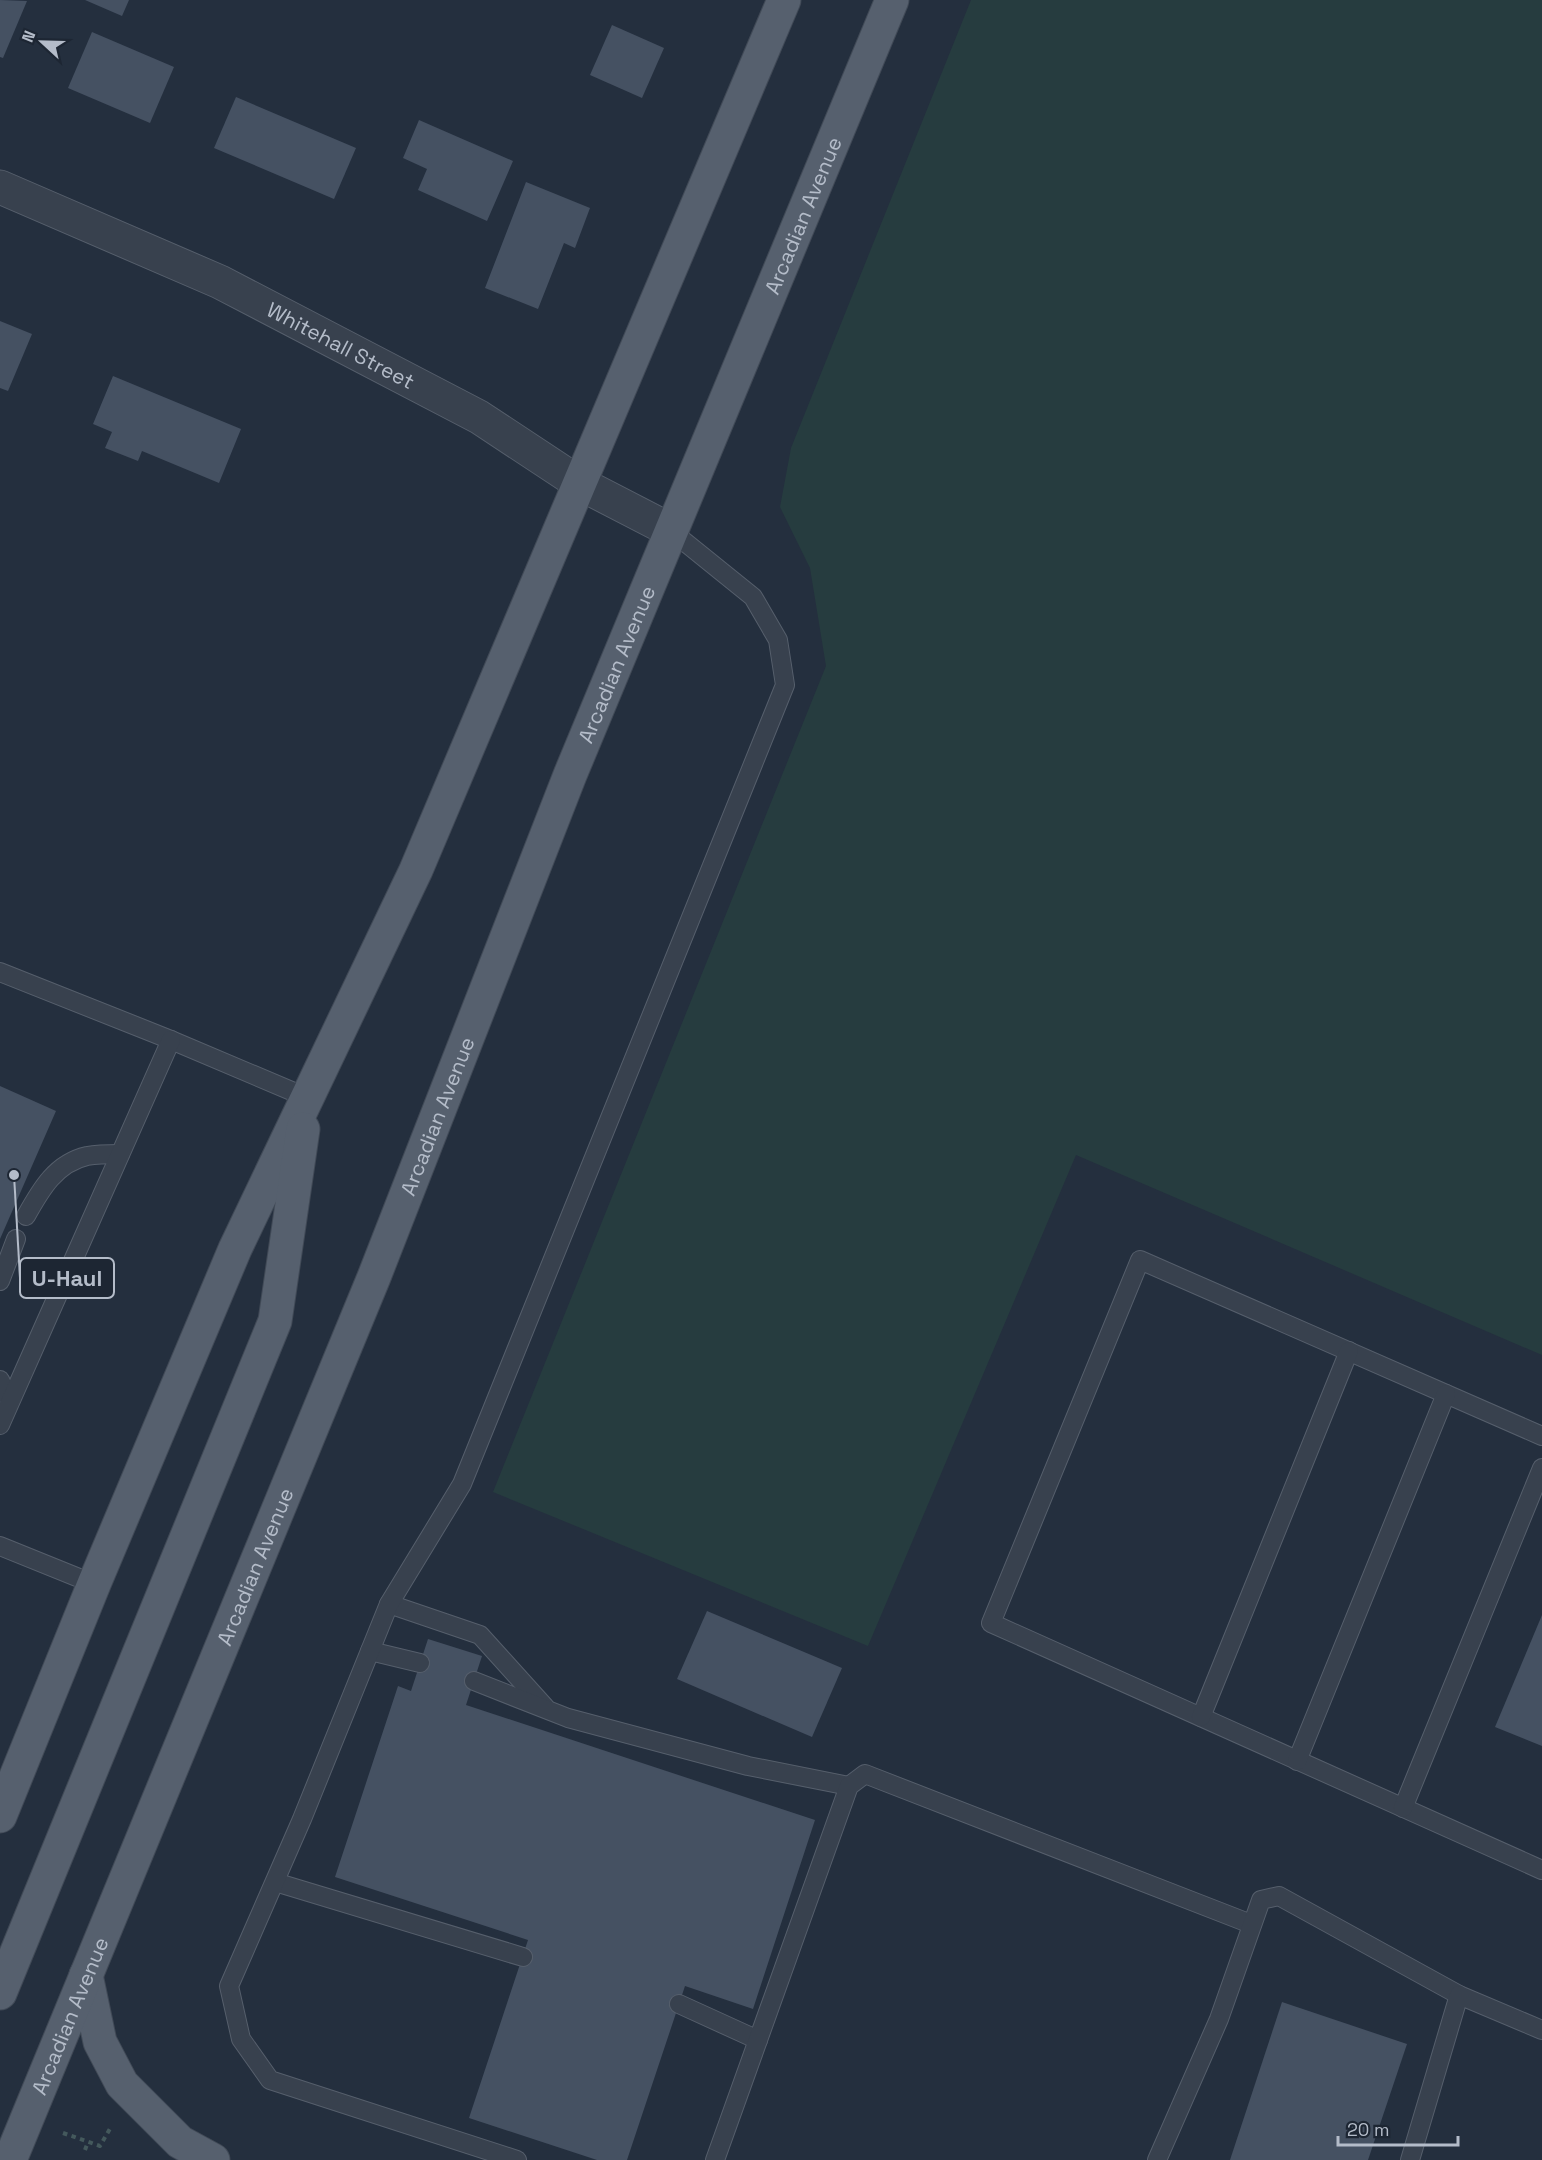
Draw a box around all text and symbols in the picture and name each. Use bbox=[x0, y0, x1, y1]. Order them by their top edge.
north arrow bbox=[12, 12, 72, 72]
text: N bbox=[17, 28, 40, 45]
street label: Arcadian Avenue bbox=[758, 133, 847, 298]
street label: Whitehall Street bbox=[262, 295, 419, 395]
street label: Arcadian Avenue bbox=[571, 581, 661, 747]
street label: Arcadian Avenue bbox=[394, 1033, 480, 1199]
callout: U-Haul bbox=[20, 1258, 114, 1298]
text: U-Haul bbox=[32, 1264, 102, 1292]
street label: Arcadian Avenue bbox=[210, 1484, 299, 1649]
street label: Arcadian Avenue bbox=[25, 1933, 114, 2099]
scale bar bbox=[1338, 2109, 1458, 2147]
text: 20 m bbox=[1347, 2118, 1390, 2141]

